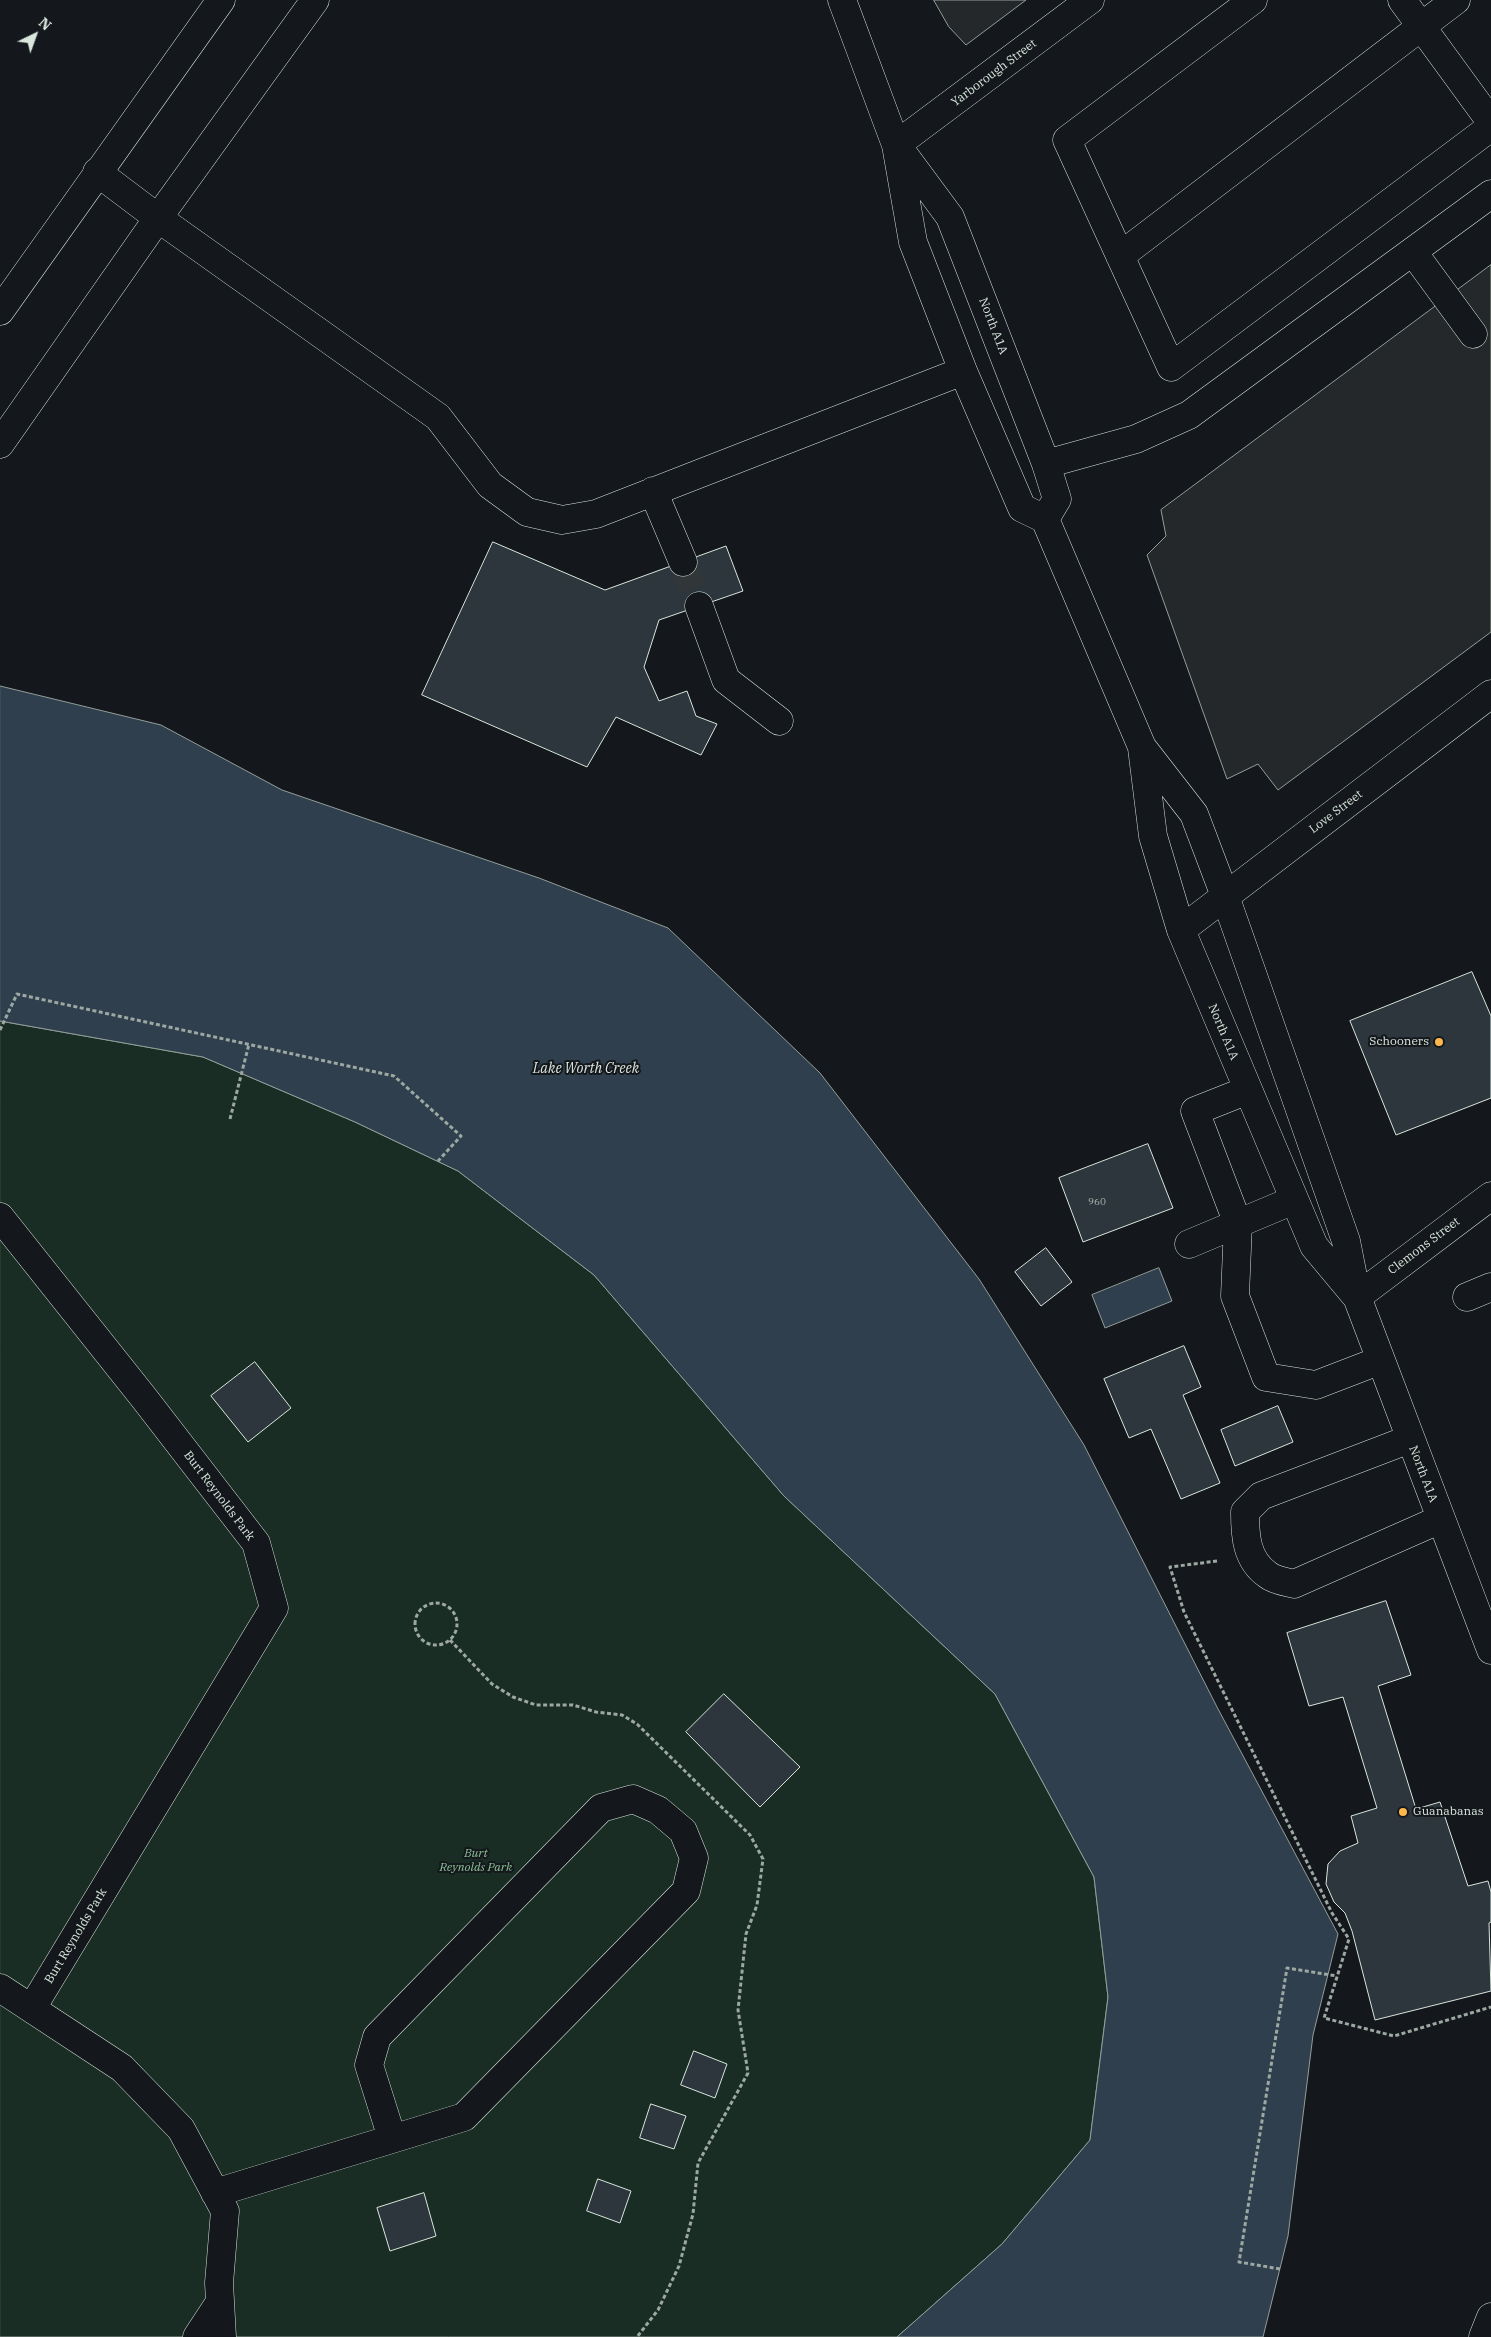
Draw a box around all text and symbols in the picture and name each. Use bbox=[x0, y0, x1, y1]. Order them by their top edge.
north arrow bbox=[10, 10, 60, 60]
text: N bbox=[35, 13, 55, 34]
street label: Yarborough Street bbox=[949, 36, 1039, 110]
street label: North A1A bbox=[976, 296, 1010, 356]
street label: Love Street bbox=[1307, 787, 1365, 837]
street label: North A1A bbox=[1205, 1002, 1241, 1062]
place label: Schooners bbox=[1369, 1035, 1429, 1049]
marker: Schooners bbox=[1433, 1036, 1445, 1048]
water label: Lake Worth Creek bbox=[533, 1061, 639, 1077]
house number: 960 bbox=[1088, 1196, 1106, 1208]
street label: Clemons Street bbox=[1385, 1214, 1463, 1278]
street label: North A1A bbox=[1406, 1444, 1440, 1504]
street label: Burt Reynolds Park bbox=[181, 1448, 257, 1544]
place label: Guanabanas bbox=[1413, 1805, 1484, 1819]
marker: Guanabanas bbox=[1397, 1806, 1409, 1818]
park label: Burt Reynolds Park bbox=[440, 1847, 512, 1875]
street label: Burt Reynolds Park bbox=[42, 1886, 110, 1986]

